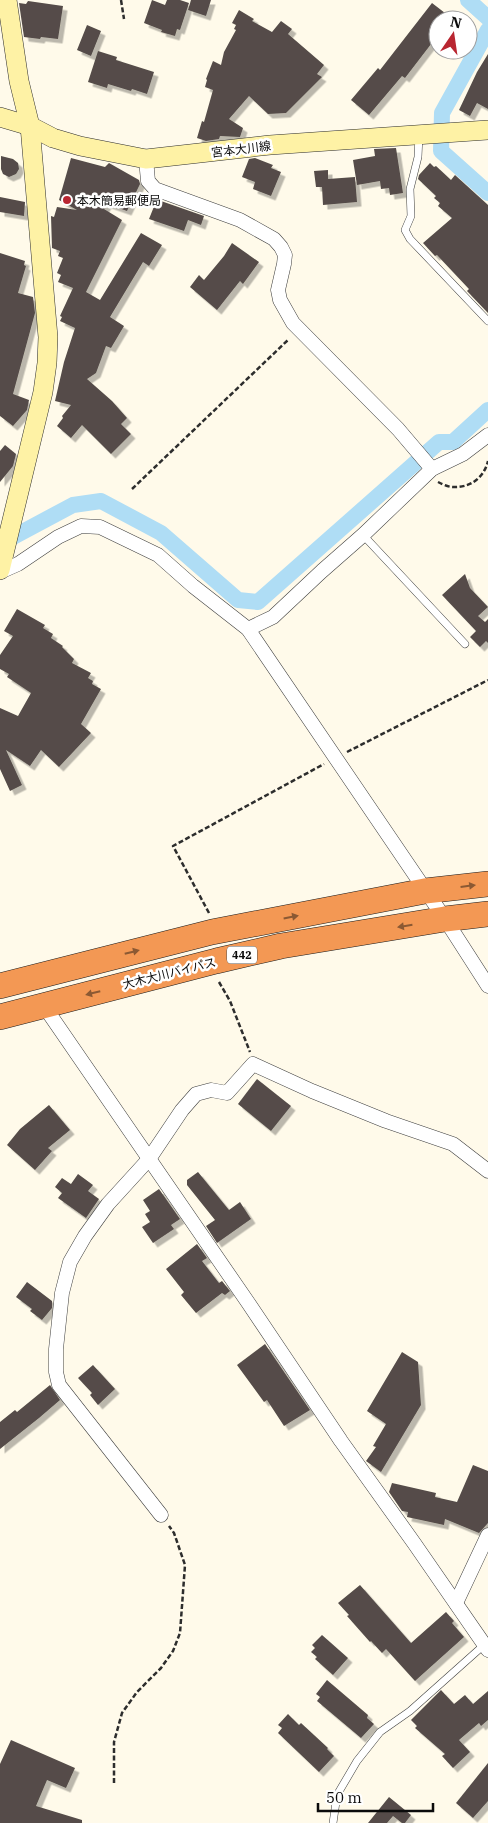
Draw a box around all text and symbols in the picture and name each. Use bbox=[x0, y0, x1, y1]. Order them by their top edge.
north arrow bbox=[428, 10, 478, 60]
text: N bbox=[449, 12, 463, 32]
street label: 宮本大川線 bbox=[210, 138, 272, 160]
place label: 本木簡易郵便局 bbox=[77, 193, 161, 208]
marker: 本木簡易郵便局 bbox=[61, 194, 73, 206]
one-way arrow bbox=[460, 882, 476, 890]
one-way arrow bbox=[283, 912, 299, 920]
one-way arrow bbox=[397, 922, 413, 930]
road number: 442 bbox=[227, 946, 257, 964]
one-way arrow bbox=[124, 948, 140, 956]
street label: 大木大川バイパス bbox=[121, 954, 217, 992]
one-way arrow bbox=[85, 989, 100, 997]
scale bar bbox=[318, 1780, 433, 1812]
text: 50 m bbox=[326, 1788, 362, 1807]

